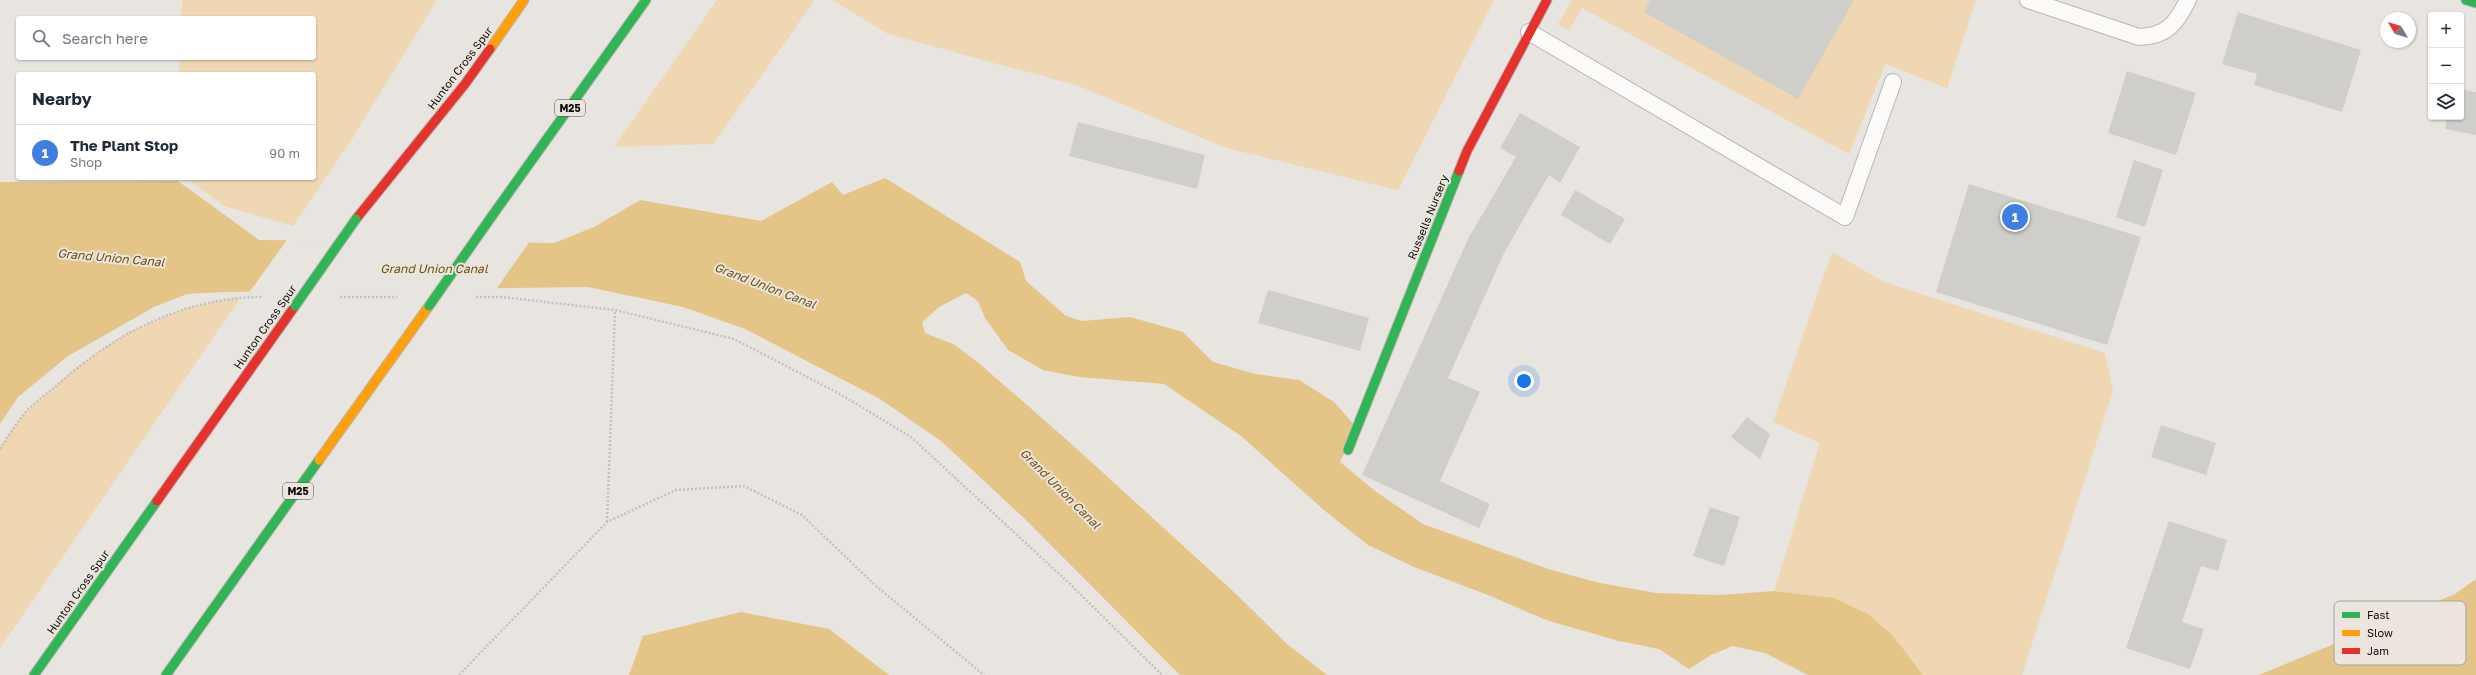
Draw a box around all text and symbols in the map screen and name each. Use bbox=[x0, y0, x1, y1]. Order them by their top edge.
north arrow bbox=[2380, 12, 2416, 48]
map controls bbox=[2428, 12, 2464, 120]
button: + bbox=[2428, 12, 2464, 48]
search box bbox=[16, 16, 316, 60]
street label: Hunton Cross Spur bbox=[424, 23, 495, 111]
icon: search bbox=[30, 27, 52, 49]
text: Search here bbox=[62, 29, 148, 47]
button: − bbox=[2428, 48, 2464, 84]
button: layers bbox=[2428, 84, 2464, 120]
text: Nearby bbox=[32, 88, 92, 109]
road number: M25 bbox=[555, 100, 585, 116]
text: The Plant Stop bbox=[70, 136, 178, 154]
text: 1 bbox=[42, 145, 48, 161]
text: 90 m bbox=[269, 145, 300, 161]
text: Shop bbox=[70, 154, 102, 170]
street label: Russells Nursery bbox=[1405, 173, 1450, 261]
pin: 1 bbox=[2002, 202, 2028, 232]
water label: Grand Union Canal bbox=[57, 245, 166, 270]
water label: Grand Union Canal bbox=[712, 259, 819, 312]
water label: Grand Union Canal bbox=[380, 261, 489, 276]
street label: Hunton Cross Spur bbox=[231, 282, 299, 371]
your location bbox=[1514, 371, 1534, 391]
water label: Grand Union Canal bbox=[1017, 445, 1104, 533]
road number: M25 bbox=[283, 483, 313, 499]
street label: Hunton Cross Spur bbox=[44, 547, 112, 636]
legend bbox=[2334, 601, 2466, 665]
text: Fast bbox=[2367, 608, 2390, 621]
text: Slow bbox=[2367, 626, 2393, 639]
text: Jam bbox=[2367, 644, 2389, 657]

